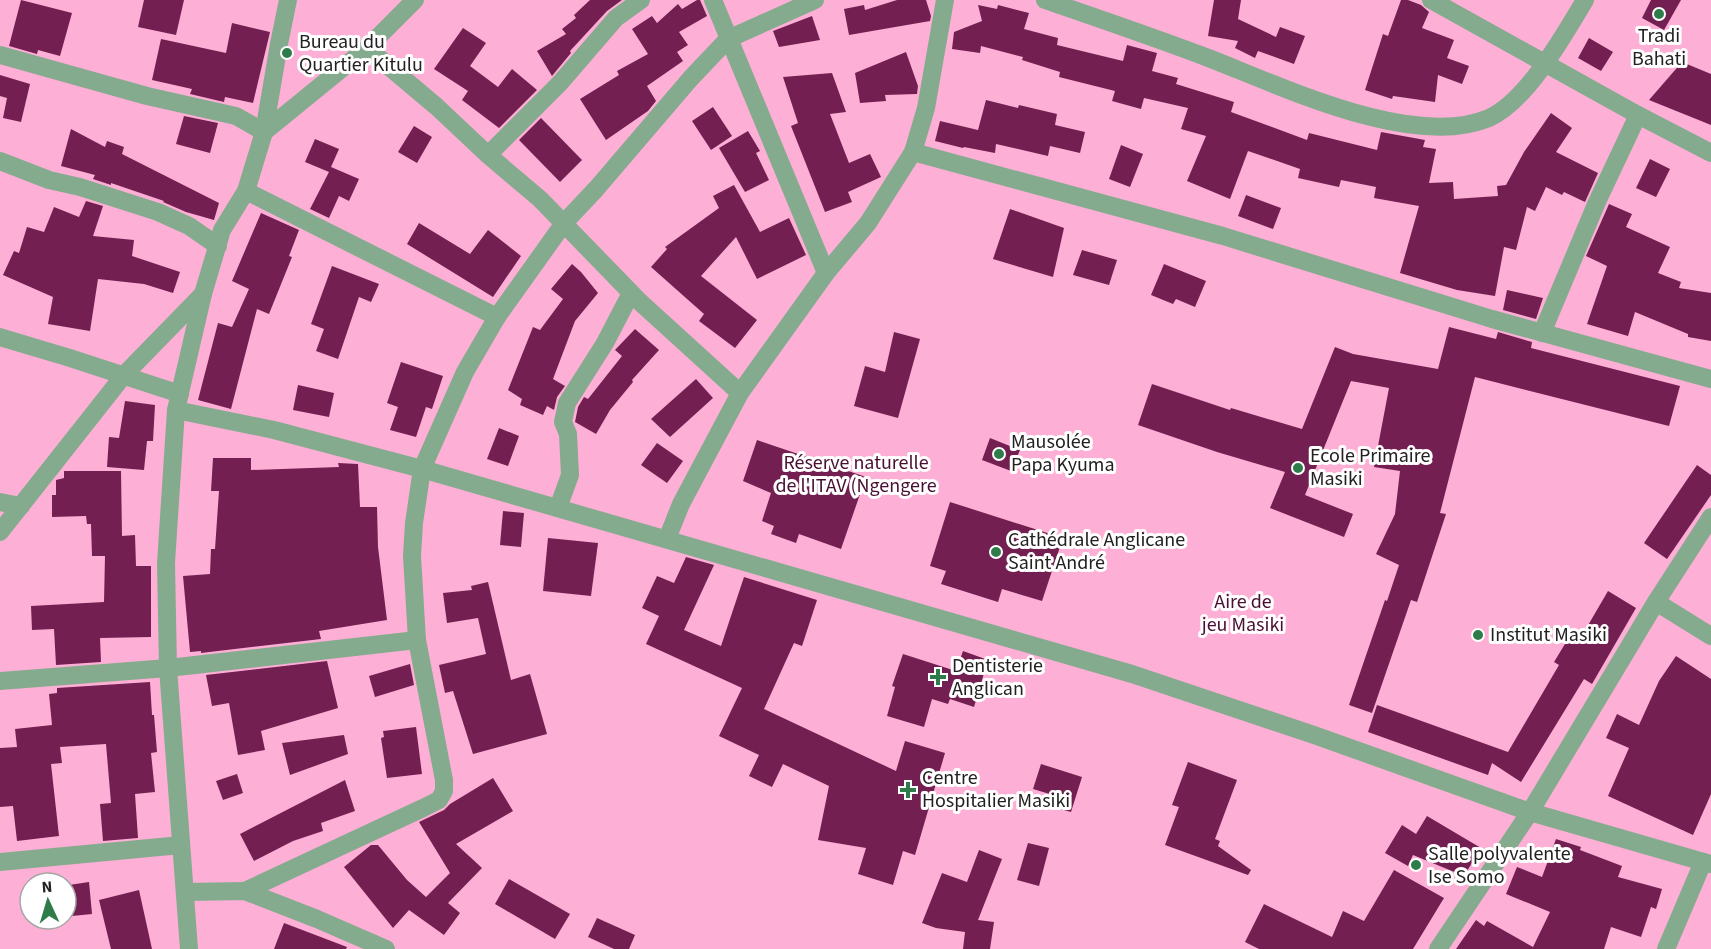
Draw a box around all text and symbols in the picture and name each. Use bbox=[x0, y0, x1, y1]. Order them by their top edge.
marker: Tradi Bahati bbox=[1652, 7, 1666, 21]
place label: Tradi Bahati bbox=[1632, 22, 1686, 73]
place label: Bureau du Quartier Kitulu bbox=[299, 28, 423, 79]
marker: Bureau du Quartier Kitulu bbox=[280, 46, 294, 60]
place label: Mausolée Papa Kyuma bbox=[1011, 428, 1115, 479]
place label: Ecole Primaire Masiki bbox=[1310, 442, 1430, 493]
marker: Mausolée Papa Kyuma bbox=[992, 447, 1006, 461]
park label: Réserve naturelle de l'ITAV (Ngengere bbox=[775, 449, 937, 500]
marker: Ecole Primaire Masiki bbox=[1291, 461, 1305, 475]
place label: Cathédrale Anglicane Saint André bbox=[1008, 526, 1185, 577]
marker: Cathédrale Anglicane Saint André bbox=[989, 545, 1003, 559]
park label: Aire de jeu Masiki bbox=[1201, 588, 1284, 639]
place label: Institut Masiki bbox=[1490, 621, 1607, 649]
marker: Institut Masiki bbox=[1471, 628, 1485, 642]
place label: Dentisterie Anglican bbox=[952, 652, 1043, 703]
marker: Dentisterie Anglican bbox=[929, 668, 947, 686]
place label: Centre Hospitalier Masiki bbox=[922, 764, 1070, 815]
marker: Centre Hospitalier Masiki bbox=[899, 781, 917, 799]
place label: Salle polyvalente Ise Somo bbox=[1428, 840, 1571, 891]
marker: Salle polyvalente Ise Somo bbox=[1409, 858, 1423, 872]
north arrow bbox=[18, 871, 78, 931]
text: N bbox=[41, 876, 53, 898]

